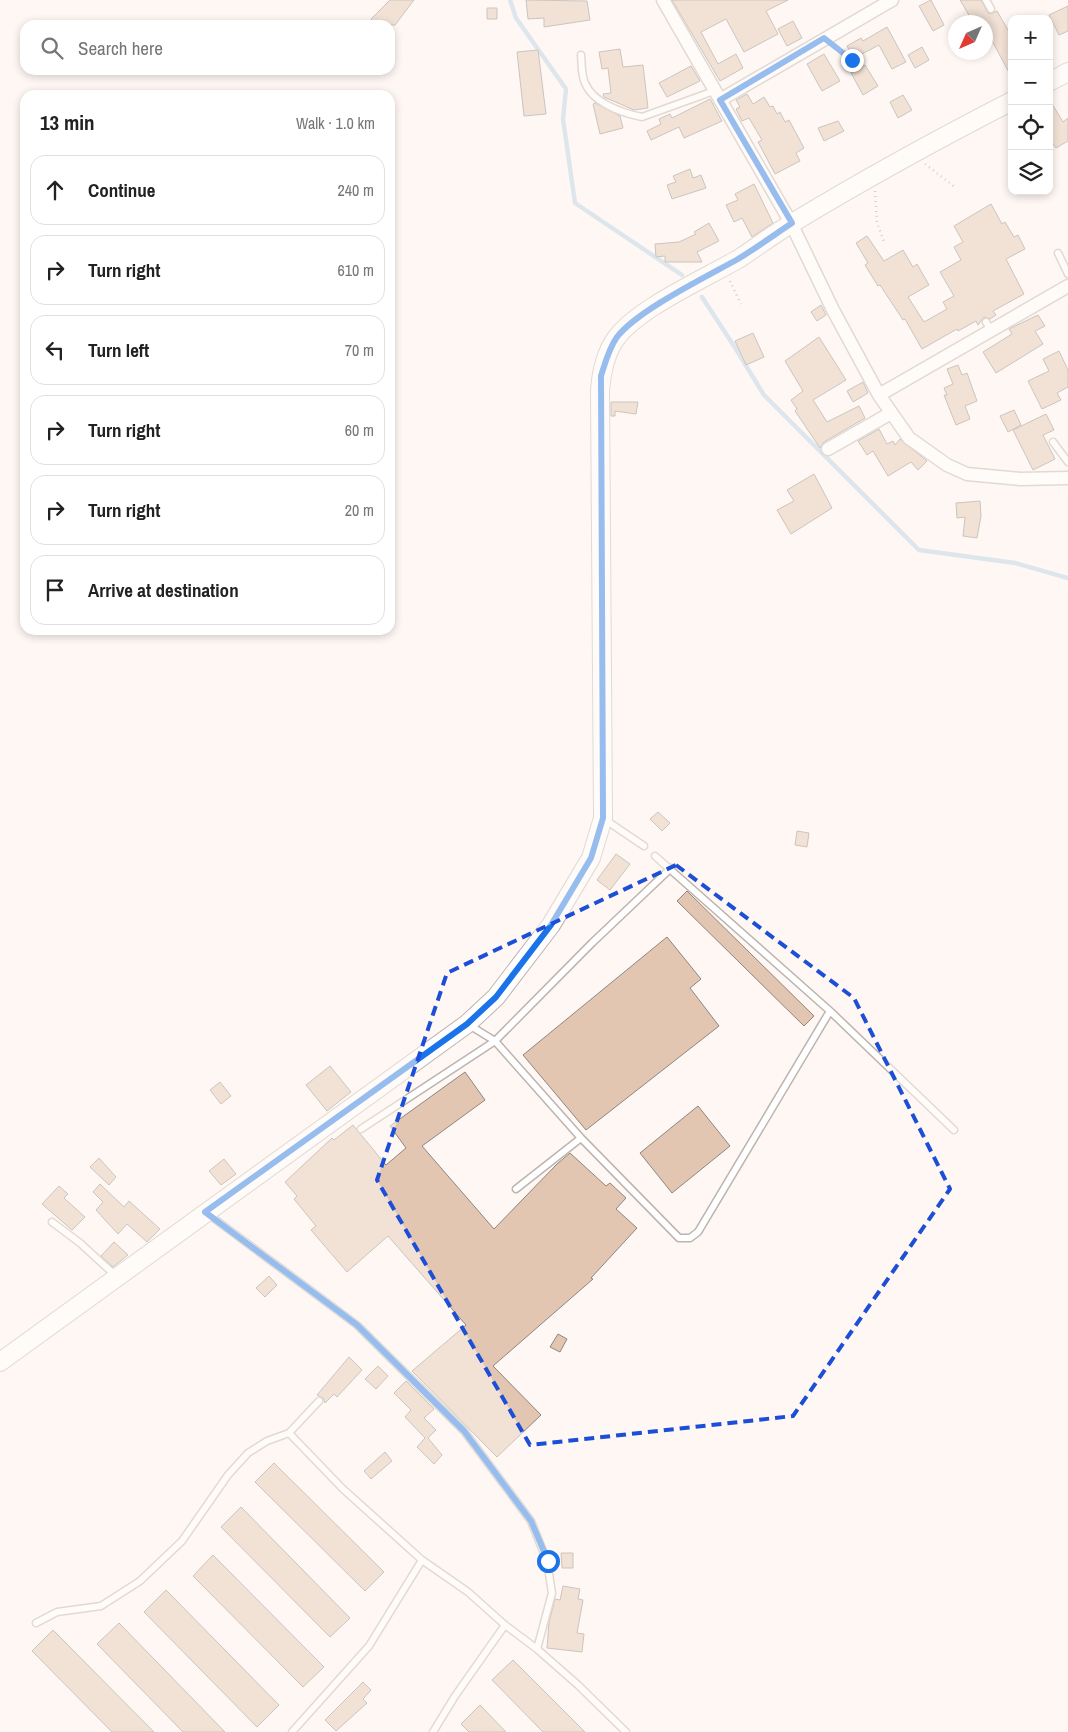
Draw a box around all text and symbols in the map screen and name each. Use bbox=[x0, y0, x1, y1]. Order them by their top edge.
north arrow bbox=[948, 15, 993, 60]
map controls bbox=[1008, 15, 1053, 195]
button: + bbox=[1008, 15, 1053, 60]
search box bbox=[20, 20, 395, 75]
icon: search bbox=[38, 34, 66, 62]
text: Search here bbox=[78, 35, 163, 61]
route end bbox=[841, 49, 864, 72]
button: − bbox=[1008, 60, 1053, 105]
button: locate bbox=[1008, 105, 1053, 150]
text: 13 min bbox=[40, 108, 95, 137]
text: Walk · 1.0 km bbox=[296, 112, 375, 134]
button: layers bbox=[1008, 150, 1053, 195]
icon: ahead bbox=[41, 176, 69, 204]
text: Continue bbox=[88, 177, 156, 203]
text: 240 m bbox=[338, 179, 374, 201]
icon: right bbox=[41, 256, 69, 284]
text: Turn right bbox=[88, 257, 160, 283]
text: 610 m bbox=[338, 259, 374, 281]
icon: left bbox=[41, 336, 69, 364]
text: Turn left bbox=[88, 337, 149, 363]
text: 70 m bbox=[345, 339, 374, 361]
icon: right bbox=[41, 416, 69, 444]
text: Turn right bbox=[88, 417, 160, 443]
text: 60 m bbox=[345, 419, 374, 441]
icon: right bbox=[41, 496, 69, 524]
text: Turn right bbox=[88, 497, 160, 523]
text: 20 m bbox=[345, 499, 374, 521]
icon: arrive bbox=[41, 576, 69, 604]
text: Arrive at destination bbox=[88, 577, 239, 603]
route start bbox=[537, 1550, 560, 1573]

